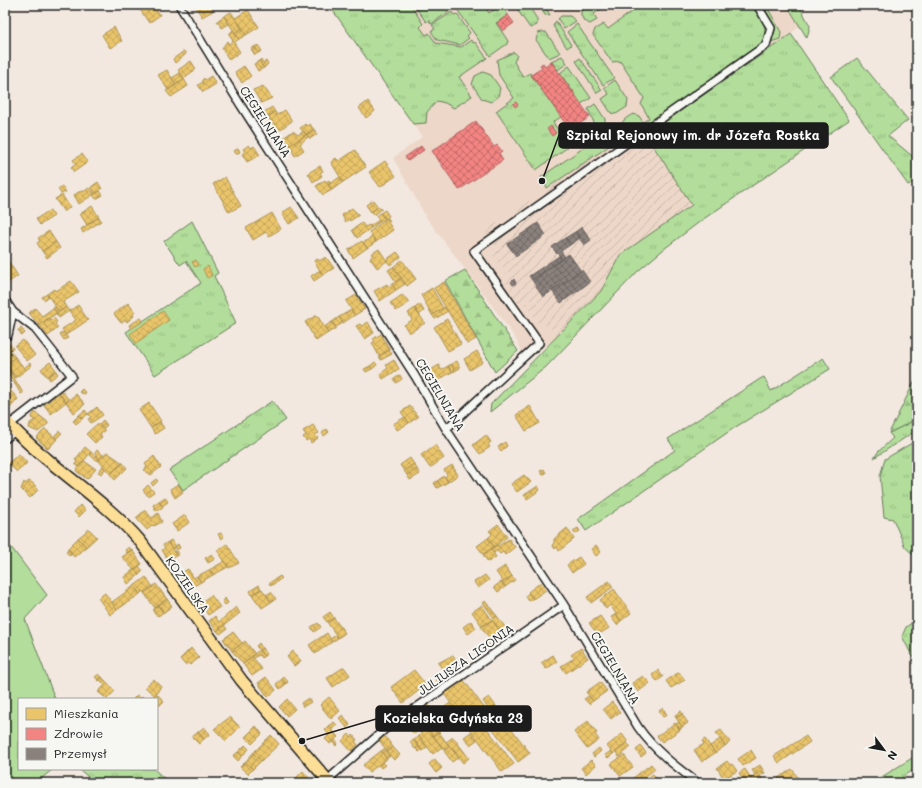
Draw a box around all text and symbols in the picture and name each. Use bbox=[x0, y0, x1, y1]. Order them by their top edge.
street label: CEGIELNIANA bbox=[237, 83, 295, 160]
callout: Szpital Rejonowy im. dr Józefa Rostka bbox=[559, 123, 828, 148]
text: Szpital Rejonowy im. dr Józefa Rostka bbox=[566, 126, 820, 144]
street label: CEGIELNIANA bbox=[413, 355, 469, 434]
street label: KOZIELSKA bbox=[162, 553, 213, 616]
street label: JULIUSZA LIGONIA bbox=[414, 620, 517, 698]
street label: CEGIELNIANA bbox=[588, 628, 644, 707]
legend bbox=[18, 698, 158, 770]
text: Mieszkania bbox=[54, 705, 119, 721]
callout: Kozielska Gdyńska 23 bbox=[376, 706, 531, 731]
text: Kozielska Gdyńska 23 bbox=[383, 709, 523, 727]
text: Zdrowie bbox=[54, 725, 103, 741]
north arrow bbox=[864, 730, 904, 770]
text: Przemysł bbox=[54, 745, 107, 761]
text: N bbox=[884, 748, 901, 763]

